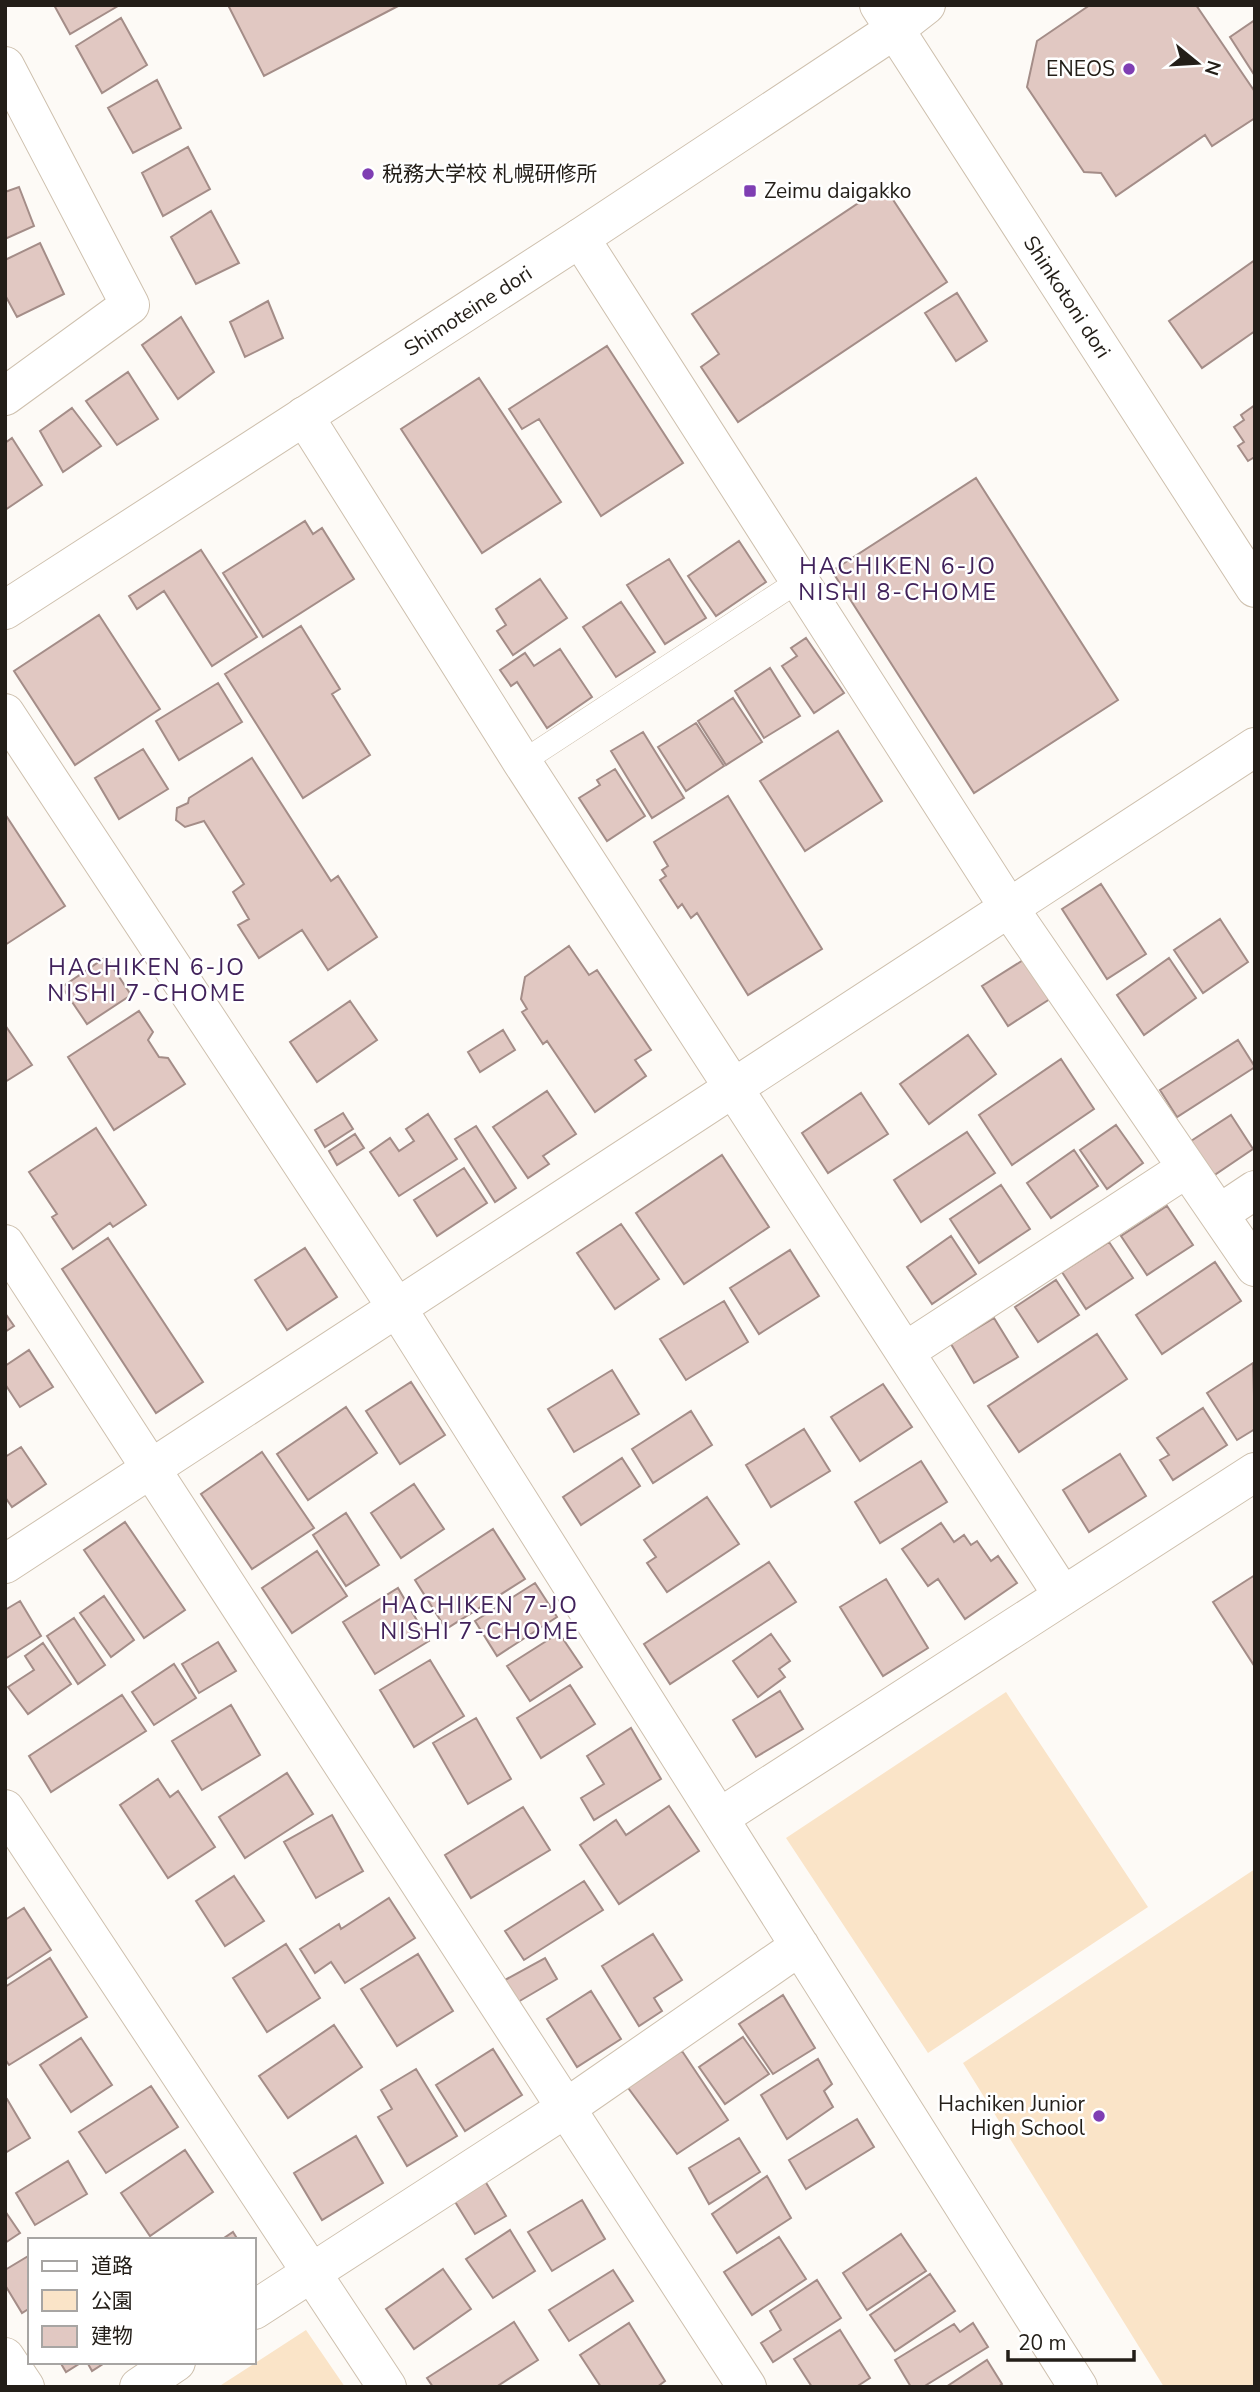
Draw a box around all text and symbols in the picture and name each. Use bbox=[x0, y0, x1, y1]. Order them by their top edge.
north arrow bbox=[1162, 28, 1232, 98]
place label: ENEOS bbox=[1046, 55, 1115, 83]
text: N bbox=[1198, 57, 1227, 79]
marker: ENEOS bbox=[1121, 61, 1137, 77]
place label: 税務大学校 札幌研修所 bbox=[382, 160, 597, 188]
marker: 税務大学校 札幌研修所 bbox=[360, 166, 376, 182]
place label: Zeimu daigakko bbox=[764, 177, 911, 205]
marker: Zeimu daigakko bbox=[742, 183, 758, 199]
street label: Shinkotoni dori bbox=[1017, 230, 1117, 364]
street label: Shimoteine dori bbox=[399, 259, 537, 363]
district label: HACHIKEN 6-JO NISHI 8-CHOME bbox=[798, 551, 998, 608]
district label: HACHIKEN 6-JO NISHI 7-CHOME bbox=[47, 952, 247, 1009]
district label: HACHIKEN 7-JO NISHI 7-CHOME bbox=[380, 1590, 580, 1647]
place label: Hachiken Junior High School bbox=[938, 2090, 1086, 2142]
marker: Hachiken Junior High School bbox=[1091, 2108, 1107, 2124]
legend bbox=[28, 2238, 256, 2364]
text: 道路 bbox=[91, 2252, 133, 2280]
text: 公園 bbox=[91, 2287, 133, 2315]
scale bar bbox=[1008, 2318, 1134, 2362]
text: 建物 bbox=[91, 2322, 133, 2350]
text: 20 m bbox=[1018, 2329, 1067, 2357]

